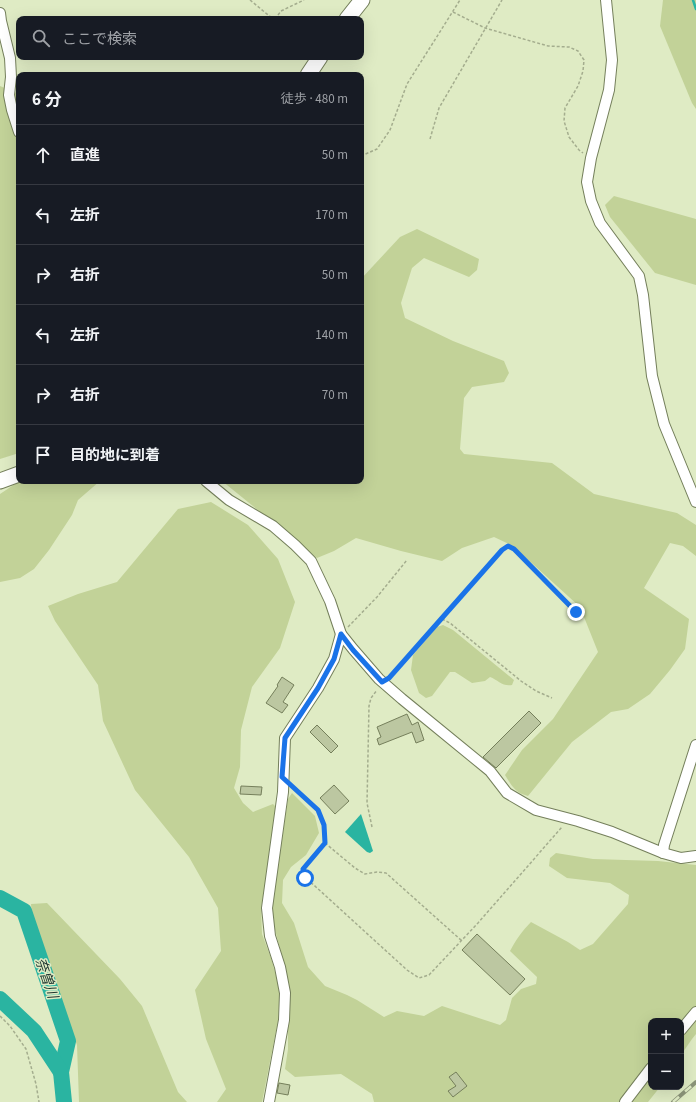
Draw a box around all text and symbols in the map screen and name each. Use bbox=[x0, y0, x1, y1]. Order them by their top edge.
search box bbox=[16, 16, 364, 60]
icon: search bbox=[30, 27, 52, 49]
text: ここで検索 bbox=[62, 29, 137, 50]
text: 6 分 bbox=[32, 88, 61, 112]
text: 徒歩 · 480 m bbox=[281, 90, 348, 108]
icon: ahead bbox=[32, 144, 54, 166]
text: 直進 bbox=[70, 145, 100, 166]
text: 50 m bbox=[322, 146, 348, 164]
icon: left bbox=[32, 204, 54, 226]
text: 左折 bbox=[70, 205, 100, 226]
text: 170 m bbox=[315, 206, 348, 224]
icon: right bbox=[32, 264, 54, 286]
text: 右折 bbox=[70, 265, 100, 286]
text: 50 m bbox=[322, 266, 348, 284]
icon: left bbox=[32, 324, 54, 346]
text: 左折 bbox=[70, 325, 100, 346]
text: 140 m bbox=[315, 326, 348, 344]
icon: right bbox=[32, 384, 54, 406]
text: 右折 bbox=[70, 385, 100, 406]
text: 70 m bbox=[322, 386, 348, 404]
icon: arrive bbox=[32, 444, 54, 466]
text: 目的地に到着 bbox=[70, 445, 160, 466]
route end bbox=[567, 603, 585, 621]
route start bbox=[296, 869, 314, 887]
water label: 奈曽川 bbox=[30, 955, 63, 1003]
map controls bbox=[648, 1018, 684, 1090]
button: + bbox=[648, 1018, 684, 1054]
button: − bbox=[648, 1054, 684, 1090]

